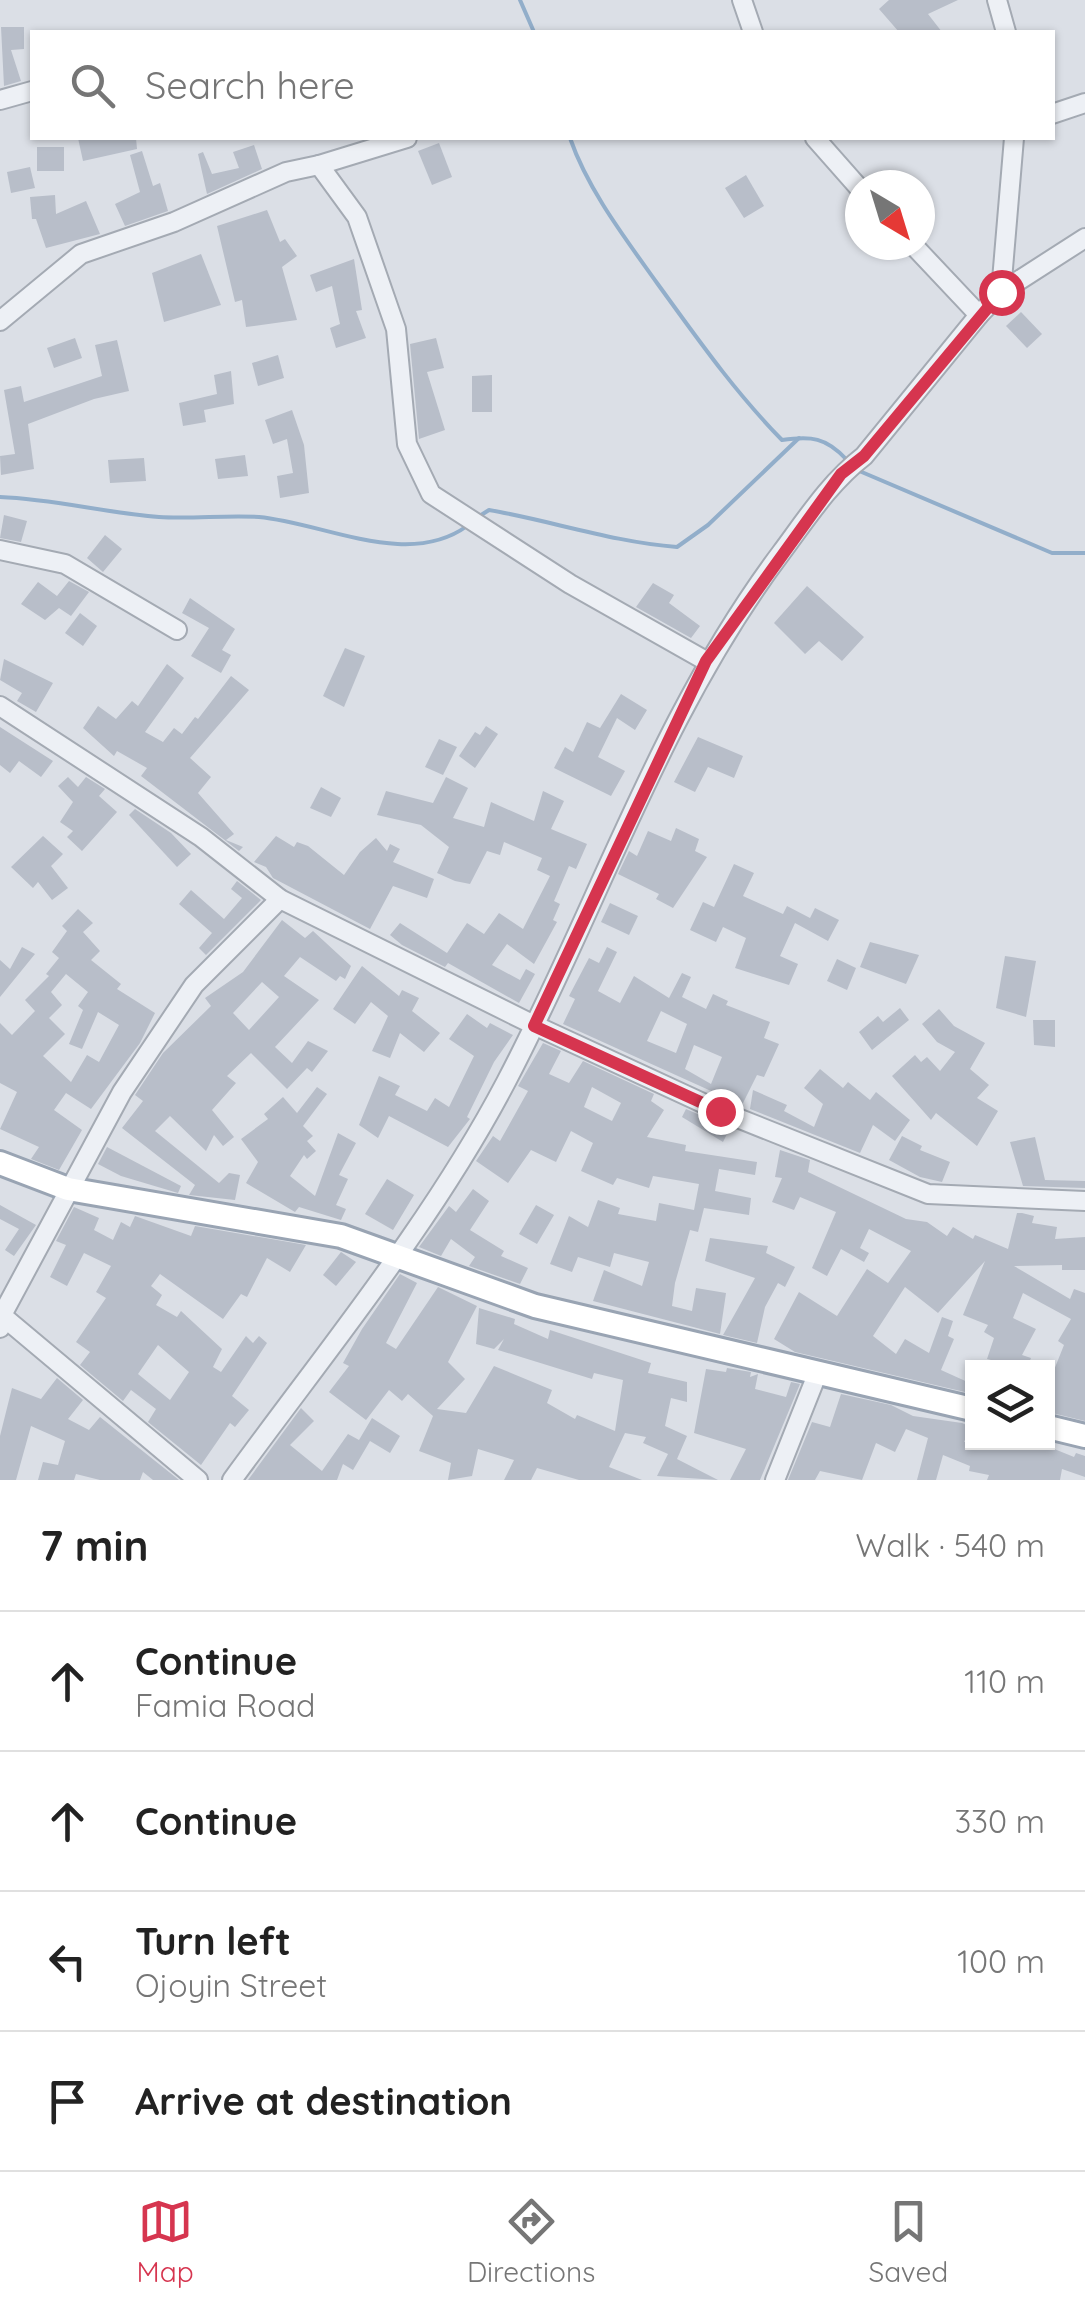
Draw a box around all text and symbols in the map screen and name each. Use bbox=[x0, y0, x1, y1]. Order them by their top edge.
search box bbox=[30, 30, 1055, 140]
icon: search bbox=[65, 58, 120, 113]
text: Search here bbox=[145, 61, 355, 109]
north arrow bbox=[845, 170, 935, 260]
route start bbox=[979, 270, 1025, 316]
route end bbox=[698, 1089, 744, 1135]
map controls bbox=[965, 1360, 1055, 1450]
button: layers bbox=[965, 1360, 1055, 1450]
text: 7 min bbox=[40, 1519, 149, 1572]
text: Walk · 540 m bbox=[856, 1525, 1045, 1565]
text: Continue bbox=[135, 1637, 297, 1685]
icon: ahead bbox=[40, 1654, 95, 1709]
text: 110 m bbox=[964, 1661, 1045, 1701]
text: Famia Road bbox=[135, 1685, 315, 1725]
icon: ahead bbox=[40, 1794, 95, 1849]
text: Continue bbox=[135, 1797, 297, 1845]
text: 330 m bbox=[955, 1801, 1045, 1841]
text: Turn left bbox=[135, 1917, 291, 1965]
icon: left bbox=[40, 1934, 95, 1989]
text: 100 m bbox=[957, 1941, 1045, 1981]
text: Ojoyin Street bbox=[135, 1965, 327, 2005]
icon: arrive bbox=[40, 2074, 95, 2129]
text: Arrive at destination bbox=[135, 2077, 512, 2125]
tab: Map bbox=[137, 2194, 194, 2289]
tab: Directions bbox=[467, 2194, 595, 2289]
tab: Saved bbox=[869, 2194, 948, 2289]

